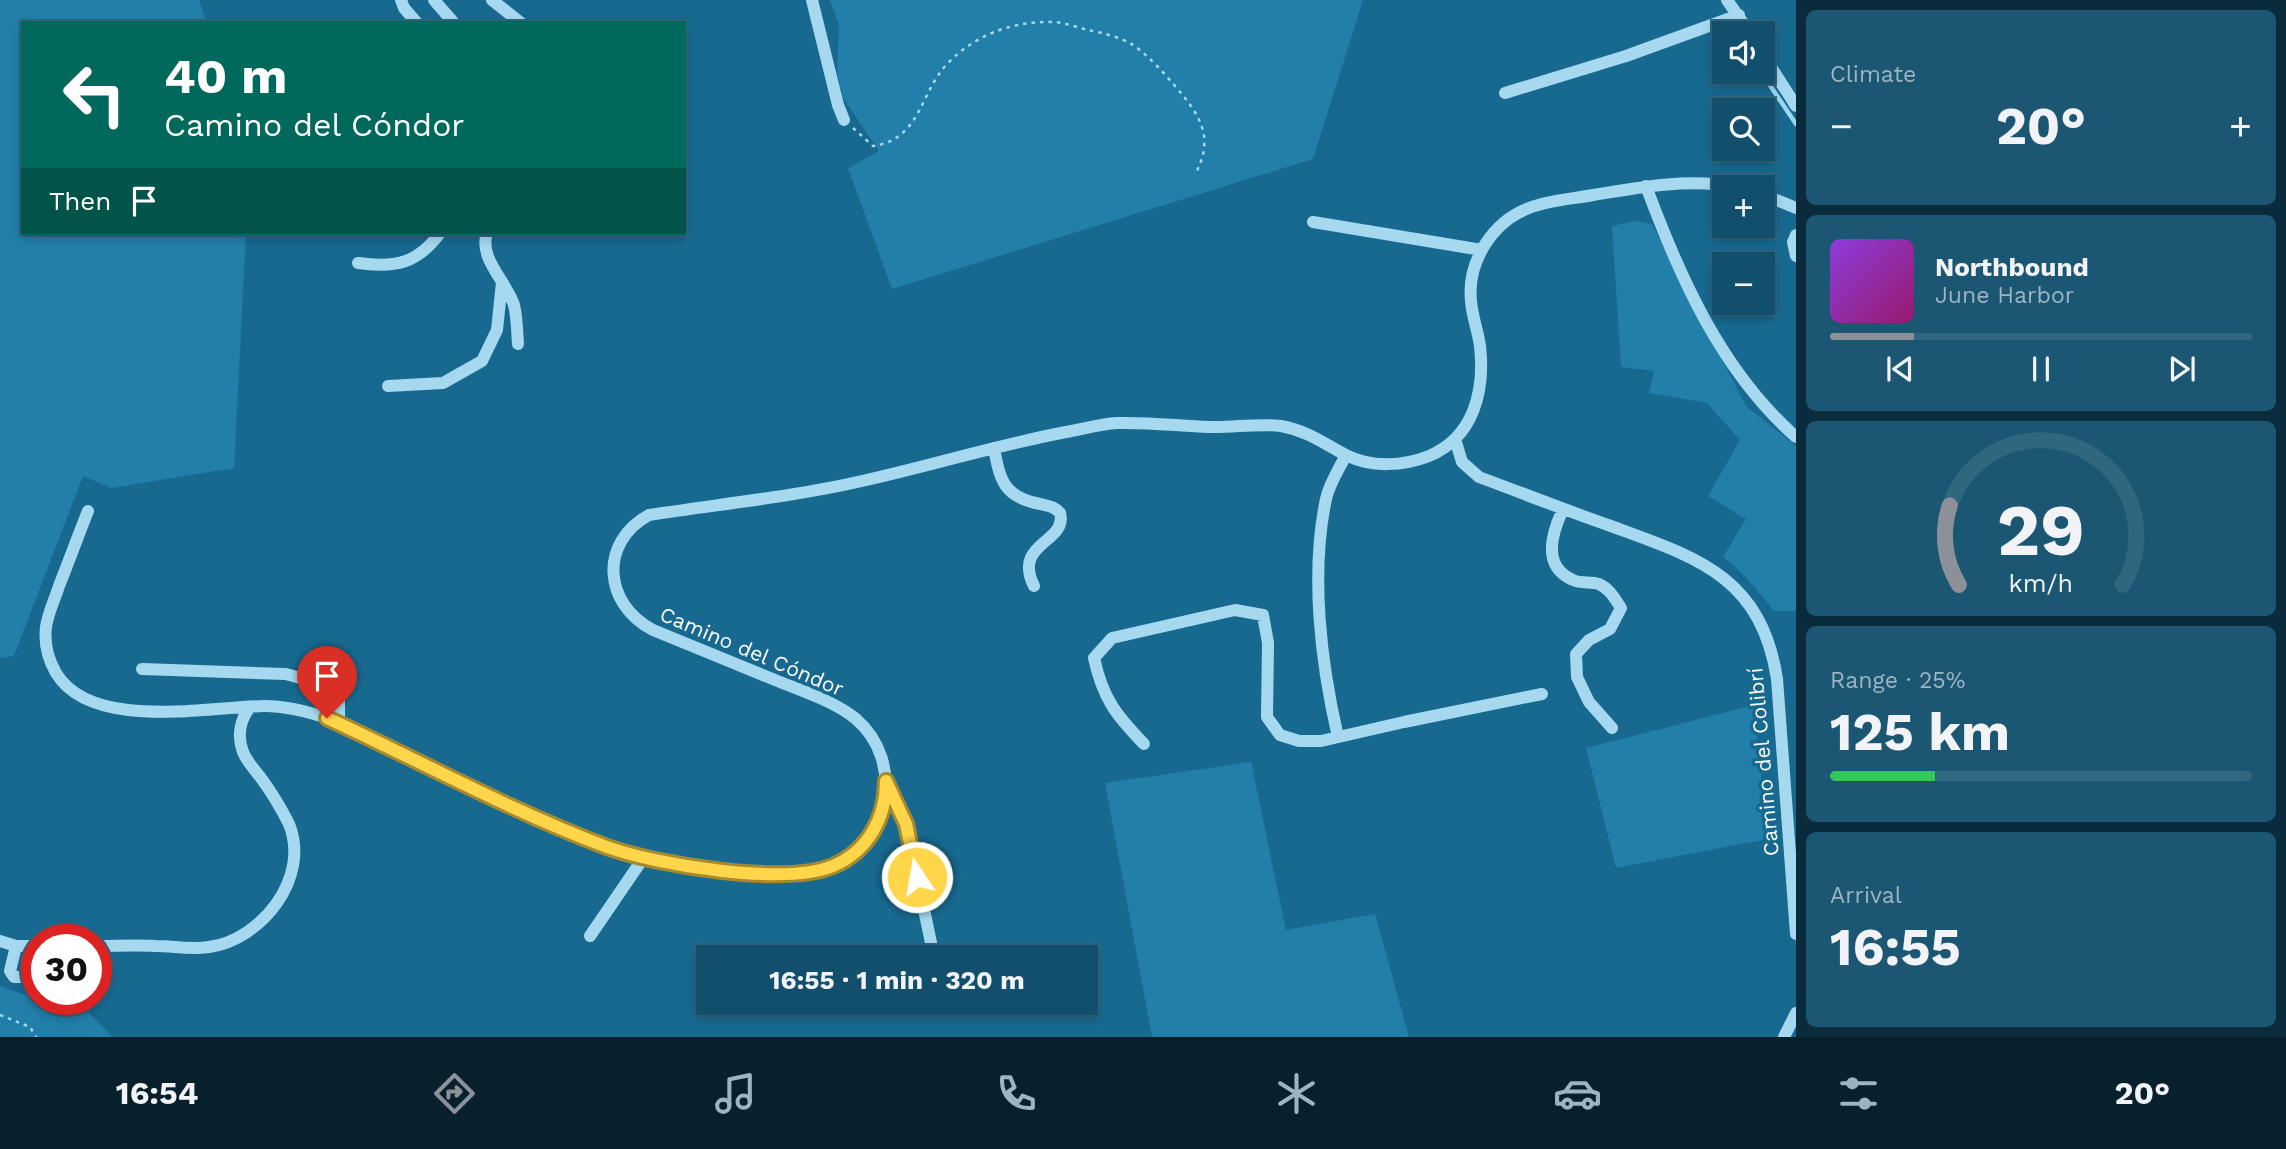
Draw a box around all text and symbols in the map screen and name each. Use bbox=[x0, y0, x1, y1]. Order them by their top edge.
map controls bbox=[1712, 21, 1775, 315]
button: sound bbox=[1712, 21, 1775, 84]
text: 40 m bbox=[164, 47, 287, 105]
icon: left bbox=[49, 49, 140, 140]
text: Climate bbox=[1830, 61, 1916, 88]
text: 20° bbox=[1996, 96, 2086, 157]
button: search bbox=[1712, 98, 1775, 161]
text: − bbox=[1830, 104, 1853, 148]
text: + bbox=[2229, 104, 2252, 148]
text: Camino del Cóndor bbox=[164, 106, 464, 144]
button: + bbox=[1712, 175, 1775, 238]
icon: arrive bbox=[125, 182, 163, 220]
text: Then bbox=[49, 186, 111, 216]
button: − bbox=[1712, 252, 1775, 315]
text: Northbound bbox=[1935, 252, 2089, 282]
text: June Harbor bbox=[1935, 282, 2074, 309]
icon: previous bbox=[1881, 350, 1919, 388]
icon: pause bbox=[2022, 350, 2060, 388]
icon: next bbox=[2163, 350, 2201, 388]
text: 29 bbox=[1997, 487, 2085, 573]
text: km/h bbox=[2009, 568, 2073, 597]
street label: Camino del Cóndor bbox=[656, 601, 848, 701]
pin bbox=[297, 646, 357, 718]
icon: arrive bbox=[308, 657, 346, 695]
street label: Camino del Colibrí bbox=[1742, 666, 1784, 857]
text: Range · 25% bbox=[1830, 667, 1965, 694]
text: 125 km bbox=[1830, 702, 2010, 763]
position arrow bbox=[880, 840, 954, 914]
text: Arrival bbox=[1830, 882, 1902, 909]
text: 16:55 bbox=[1830, 917, 1961, 978]
speed limit sign: 30 bbox=[21, 924, 112, 1015]
text: 16:55 · 1 min · 320 m bbox=[769, 965, 1025, 995]
icon: directions bbox=[430, 1069, 479, 1118]
icon: music bbox=[711, 1069, 760, 1118]
icon: phone bbox=[992, 1069, 1041, 1118]
icon: climate bbox=[1272, 1069, 1321, 1118]
icon: car bbox=[1553, 1069, 1602, 1118]
icon: filters bbox=[1834, 1069, 1883, 1118]
text: 16:54 bbox=[116, 1074, 198, 1112]
text: 20° bbox=[2115, 1074, 2170, 1112]

